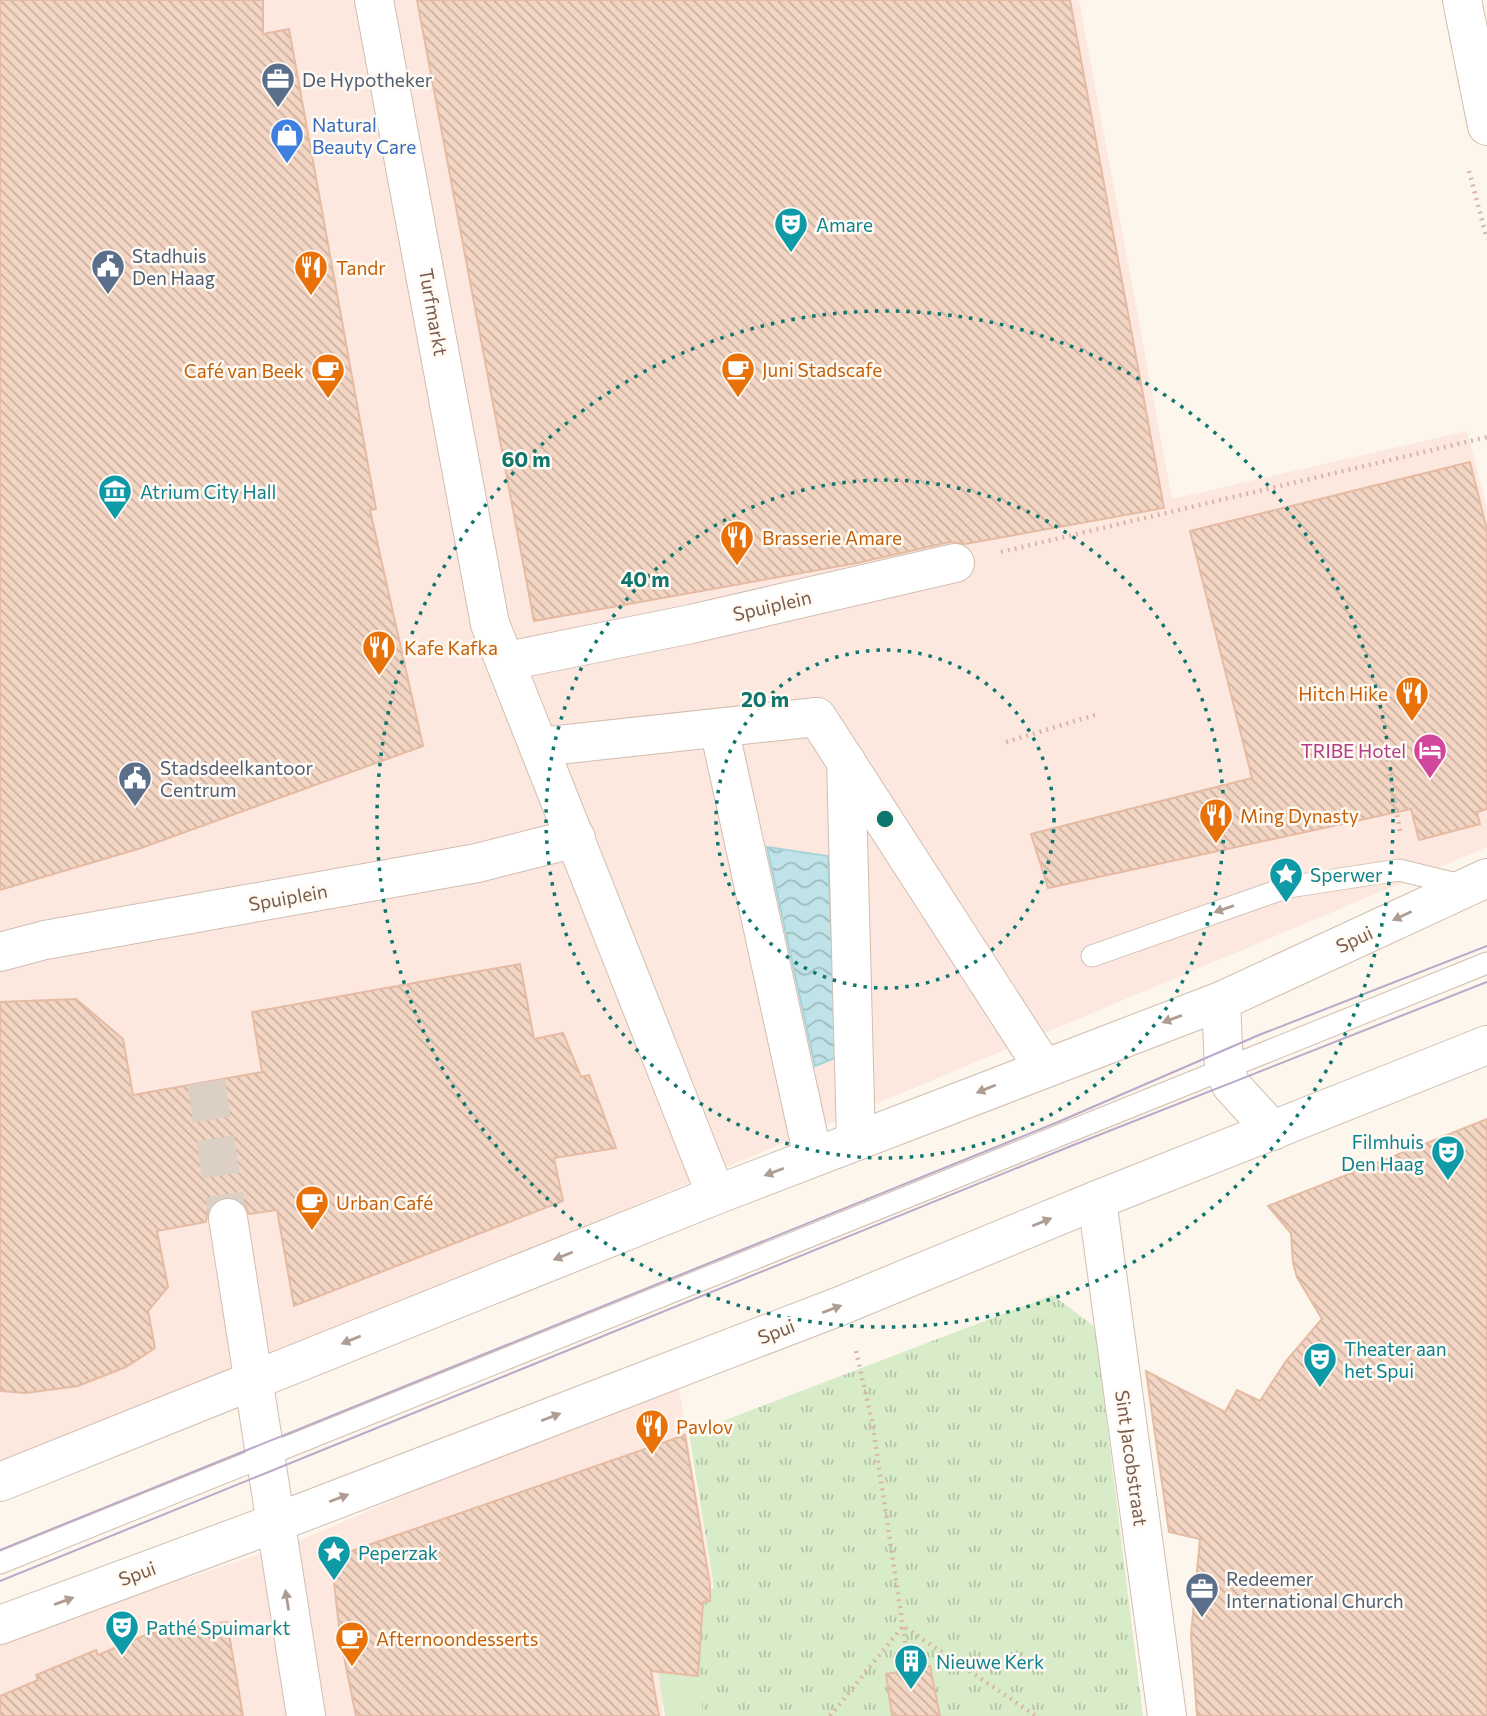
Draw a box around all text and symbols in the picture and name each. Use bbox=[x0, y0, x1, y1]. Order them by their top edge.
office icon: De Hypotheker bbox=[259, 60, 297, 109]
place label: De Hypotheker bbox=[302, 68, 433, 91]
place label: Natural Beauty Care bbox=[312, 113, 416, 158]
shop icon: Natural Beauty Care bbox=[268, 116, 306, 165]
theatre icon: Amare bbox=[772, 205, 810, 254]
place label: Amare bbox=[816, 213, 873, 236]
place label: Stadhuis Den Haag bbox=[132, 244, 215, 289]
public building icon: Stadhuis Den Haag bbox=[89, 247, 127, 296]
restaurant icon: Tandr bbox=[292, 248, 330, 297]
place label: Tandr bbox=[336, 256, 386, 279]
street label: Turfmarkt bbox=[415, 266, 453, 358]
cafe icon: Juni Stadscafe bbox=[719, 350, 757, 399]
cafe icon: Café van Beek bbox=[309, 351, 347, 400]
place label: Juni Stadscafe bbox=[762, 358, 882, 381]
place label: Café van Beek bbox=[184, 359, 304, 382]
text: 60 m bbox=[501, 446, 551, 471]
museum icon: Atrium City Hall bbox=[96, 472, 134, 521]
place label: Atrium City Hall bbox=[140, 480, 276, 503]
restaurant icon: Brasserie Amare bbox=[718, 518, 756, 567]
place label: Brasserie Amare bbox=[762, 526, 902, 549]
text: 40 m bbox=[620, 566, 670, 591]
street label: Spuiplein bbox=[731, 585, 813, 625]
restaurant icon: Kafe Kafka bbox=[360, 628, 398, 677]
place label: Kafe Kafka bbox=[404, 636, 498, 659]
restaurant icon: Hitch Hike bbox=[1393, 674, 1431, 723]
place label: Hitch Hike bbox=[1298, 682, 1388, 705]
text: 20 m bbox=[741, 686, 789, 711]
hotel icon: TRIBE Hotel bbox=[1411, 731, 1449, 780]
place label: TRIBE Hotel bbox=[1301, 739, 1406, 762]
place label: Stadsdeelkantoor Centrum bbox=[160, 756, 314, 801]
public building icon: Stadsdeelkantoor Centrum bbox=[116, 759, 154, 808]
restaurant icon: Ming Dynasty bbox=[1197, 796, 1235, 845]
place label: Ming Dynasty bbox=[1240, 804, 1359, 827]
centre of rings bbox=[873, 807, 897, 831]
place icon: Sperwer bbox=[1267, 855, 1305, 904]
place label: Sperwer bbox=[1310, 863, 1383, 886]
street label: Spuiplein bbox=[247, 879, 329, 915]
one-way arrow bbox=[1213, 904, 1234, 915]
one-way arrow bbox=[1392, 910, 1412, 922]
street label: Spui bbox=[1332, 921, 1376, 957]
one-way arrow bbox=[1162, 1014, 1183, 1025]
one-way arrow bbox=[976, 1084, 997, 1095]
place label: Filmhuis Den Haag bbox=[1341, 1130, 1424, 1175]
theatre icon: Filmhuis Den Haag bbox=[1429, 1133, 1467, 1182]
one-way arrow bbox=[764, 1167, 785, 1178]
cafe icon: Urban Café bbox=[293, 1183, 331, 1232]
place label: Urban Café bbox=[336, 1191, 433, 1214]
one-way arrow bbox=[1032, 1217, 1053, 1228]
one-way arrow bbox=[552, 1250, 573, 1261]
one-way arrow bbox=[822, 1303, 843, 1314]
street label: Spui bbox=[754, 1313, 798, 1349]
one-way arrow bbox=[341, 1334, 362, 1345]
place label: Theater aan het Spui bbox=[1344, 1337, 1447, 1382]
theatre icon: Theater aan het Spui bbox=[1301, 1340, 1339, 1389]
street label: Sint Jacobstraat bbox=[1111, 1389, 1153, 1528]
restaurant icon: Pavlov bbox=[633, 1407, 671, 1456]
one-way arrow bbox=[541, 1411, 562, 1422]
place label: Pavlov bbox=[676, 1415, 733, 1438]
one-way arrow bbox=[328, 1493, 349, 1504]
place icon: Peperzak bbox=[315, 1533, 353, 1582]
place label: Peperzak bbox=[358, 1541, 438, 1564]
street label: Spui bbox=[115, 1556, 159, 1590]
place label: Redeemer International Church bbox=[1226, 1567, 1404, 1612]
office icon: Redeemer International Church bbox=[1183, 1570, 1221, 1619]
one-way arrow bbox=[281, 1589, 292, 1611]
one-way arrow bbox=[53, 1595, 74, 1606]
theatre icon: Pathé Spuimarkt bbox=[103, 1608, 141, 1657]
place label: Pathé Spuimarkt bbox=[146, 1616, 290, 1639]
cafe icon: Afternoondesserts bbox=[333, 1619, 371, 1668]
place label: Afternoondesserts bbox=[376, 1627, 538, 1650]
building icon: Nieuwe Kerk bbox=[892, 1642, 930, 1691]
place label: Nieuwe Kerk bbox=[936, 1650, 1044, 1673]

